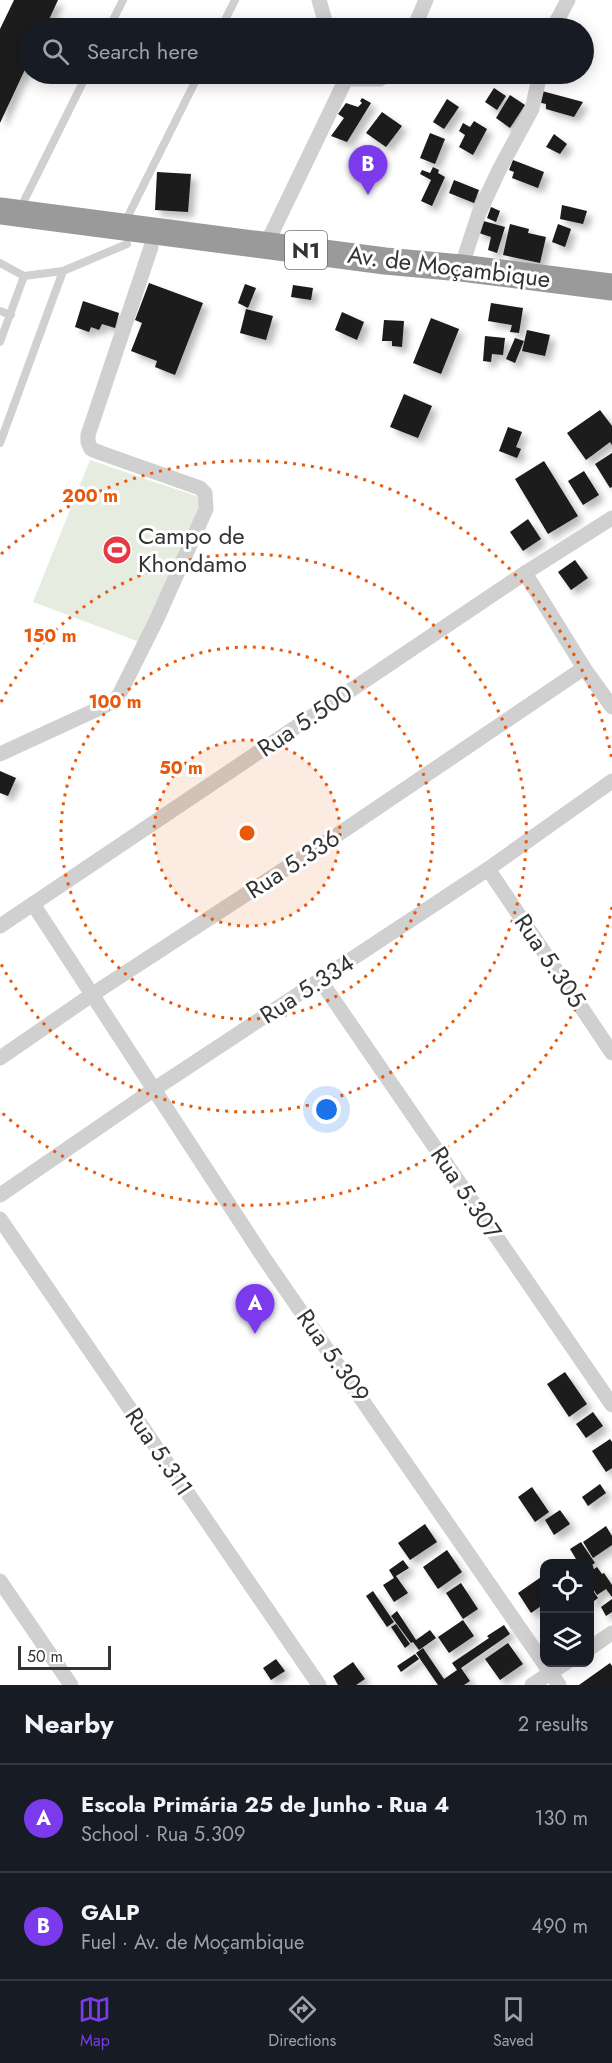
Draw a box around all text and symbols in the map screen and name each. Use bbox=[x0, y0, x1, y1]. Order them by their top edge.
search box bbox=[18, 18, 594, 84]
icon: search bbox=[39, 35, 72, 68]
text: Search here bbox=[87, 35, 198, 67]
pin: B bbox=[348, 146, 388, 195]
road number: N1 bbox=[285, 231, 327, 269]
street label: Av. de Moçambique bbox=[346, 237, 553, 296]
text: 200 m bbox=[62, 483, 118, 509]
place label: Campo de Khondamo bbox=[138, 518, 247, 581]
sports icon: Campo de Khondamo bbox=[101, 534, 133, 566]
text: 150 m bbox=[24, 623, 76, 649]
street label: Rua 5.500 bbox=[250, 676, 359, 765]
text: 100 m bbox=[88, 689, 142, 715]
text: 50 m bbox=[159, 755, 203, 781]
street label: Rua 5.336 bbox=[239, 820, 347, 907]
centre of rings bbox=[237, 823, 257, 843]
street label: Rua 5.305 bbox=[506, 907, 595, 1015]
street label: Rua 5.334 bbox=[253, 945, 361, 1032]
your location bbox=[312, 1095, 341, 1124]
street label: Rua 5.307 bbox=[422, 1139, 511, 1247]
pin: A bbox=[236, 1284, 274, 1334]
street label: Rua 5.309 bbox=[288, 1302, 378, 1410]
street label: Rua 5.311 bbox=[117, 1400, 202, 1503]
map controls bbox=[540, 1559, 594, 1667]
button: locate bbox=[540, 1559, 594, 1613]
button: layers bbox=[540, 1613, 594, 1667]
scale bar bbox=[18, 1643, 111, 1670]
text: 50 m bbox=[27, 1645, 63, 1668]
text: Nearby bbox=[24, 1705, 113, 1743]
text: 2 results bbox=[518, 1710, 588, 1739]
text: Escola Primária 25 de Junho - Rua 4 bbox=[81, 1788, 449, 1820]
text: A bbox=[36, 1804, 51, 1833]
text: 130 m bbox=[534, 1804, 588, 1833]
text: School · Rua 5.309 bbox=[81, 1820, 246, 1849]
text: GALP bbox=[81, 1896, 140, 1928]
text: B bbox=[37, 1912, 50, 1941]
text: 490 m bbox=[531, 1912, 588, 1941]
text: Fuel · Av. de Moçambique bbox=[81, 1928, 304, 1957]
tab: Map bbox=[78, 1993, 111, 2052]
tab: Directions bbox=[268, 1993, 336, 2052]
tab: Saved bbox=[493, 1993, 534, 2052]

